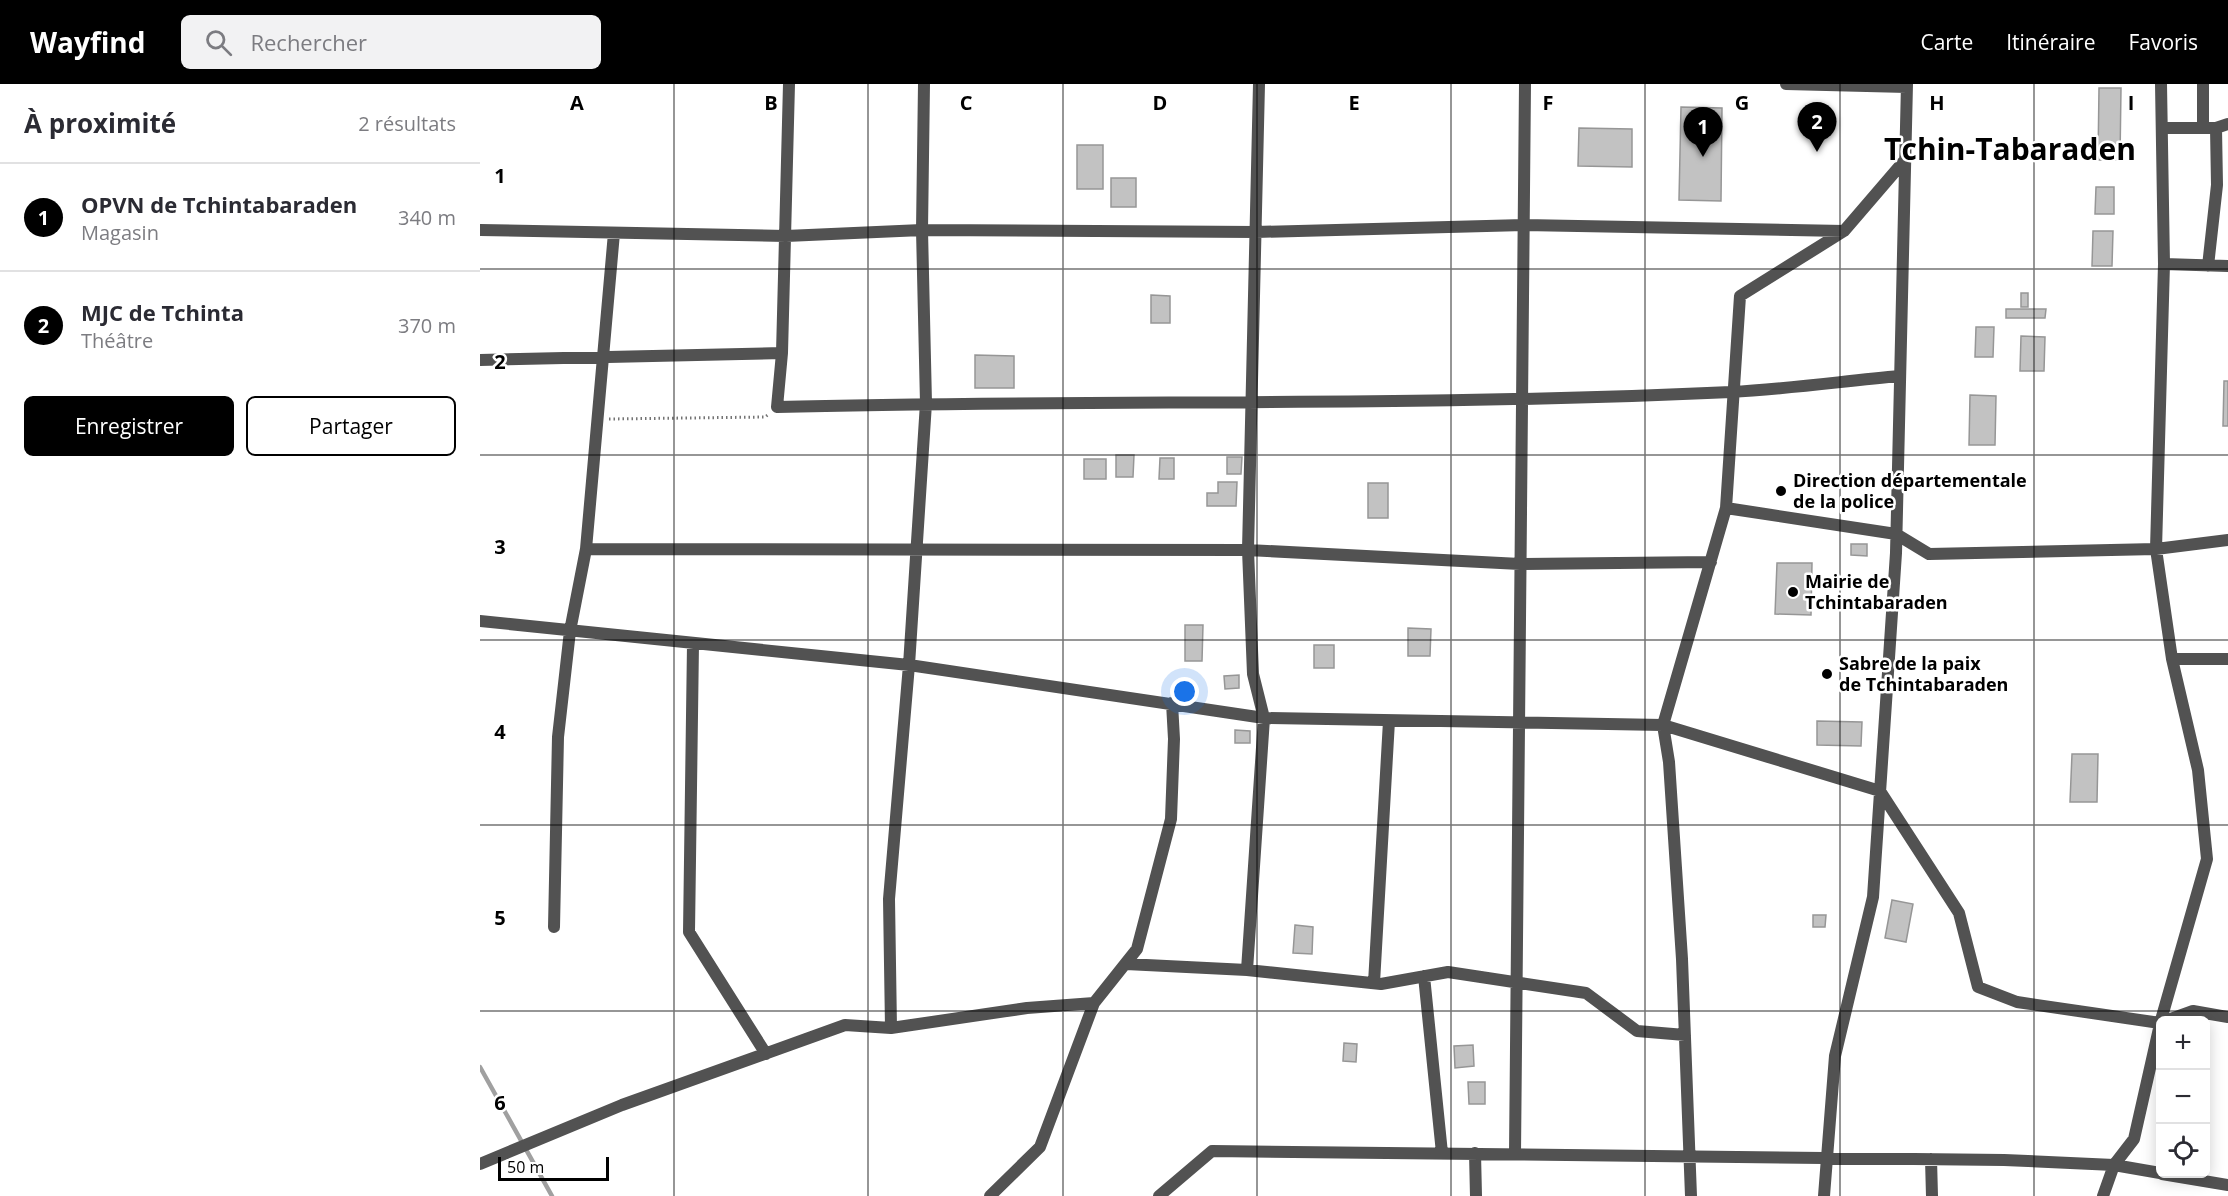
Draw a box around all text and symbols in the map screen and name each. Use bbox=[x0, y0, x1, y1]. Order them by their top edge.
search box bbox=[181, 15, 601, 69]
text: Wayfind bbox=[30, 23, 145, 61]
icon: search bbox=[202, 26, 235, 59]
text: Rechercher bbox=[250, 27, 367, 57]
text: Carte bbox=[1920, 28, 1973, 56]
text: Itinéraire bbox=[2006, 28, 2095, 56]
text: Favoris bbox=[2128, 28, 2198, 56]
text: A bbox=[570, 89, 584, 116]
text: B bbox=[764, 89, 778, 116]
text: C bbox=[960, 89, 973, 116]
text: D bbox=[1153, 89, 1167, 116]
text: E bbox=[1348, 89, 1360, 116]
text: F bbox=[1543, 89, 1553, 116]
text: G bbox=[1735, 89, 1749, 116]
text: H bbox=[1929, 89, 1945, 116]
text: I bbox=[2128, 89, 2134, 116]
pin: 2 bbox=[1798, 103, 1836, 152]
text: À proximité bbox=[24, 105, 176, 141]
pin: 1 bbox=[1684, 107, 1722, 157]
text: 2 résultats bbox=[358, 110, 456, 137]
district label: Tchin-Tabaraden bbox=[1884, 128, 2136, 169]
text: 1 bbox=[494, 162, 506, 189]
text: OPVN de Tchintabaraden bbox=[81, 189, 357, 219]
text: 1 bbox=[38, 204, 49, 231]
text: 340 m bbox=[398, 204, 456, 231]
text: Magasin bbox=[81, 219, 159, 246]
text: MJC de Tchinta bbox=[81, 297, 244, 327]
text: 2 bbox=[38, 312, 49, 339]
text: 370 m bbox=[398, 312, 456, 339]
text: Théâtre bbox=[81, 327, 153, 354]
text: 2 bbox=[494, 348, 506, 375]
button: Enregistrer bbox=[24, 396, 234, 456]
button: Partager bbox=[246, 396, 456, 456]
place label: Direction départementale de la police bbox=[1793, 468, 2027, 513]
marker: Direction départementale de la police bbox=[1774, 484, 1788, 498]
text: 3 bbox=[494, 533, 506, 560]
place label: Mairie de Tchintabaraden bbox=[1805, 569, 1948, 614]
marker: Mairie de Tchintabaraden bbox=[1786, 585, 1800, 599]
place label: Sabre de la paix de Tchintabaraden bbox=[1839, 651, 2008, 696]
marker: Sabre de la paix de Tchintabaraden bbox=[1820, 667, 1834, 681]
your location bbox=[1170, 677, 1199, 706]
text: 4 bbox=[494, 718, 506, 745]
text: 5 bbox=[494, 904, 506, 931]
map controls bbox=[2156, 1016, 2210, 1178]
button: + bbox=[2156, 1016, 2210, 1070]
button: − bbox=[2156, 1070, 2210, 1124]
text: 6 bbox=[494, 1089, 506, 1116]
button: locate bbox=[2156, 1124, 2210, 1178]
scale bar bbox=[498, 1154, 609, 1182]
text: 50 m bbox=[507, 1156, 544, 1178]

